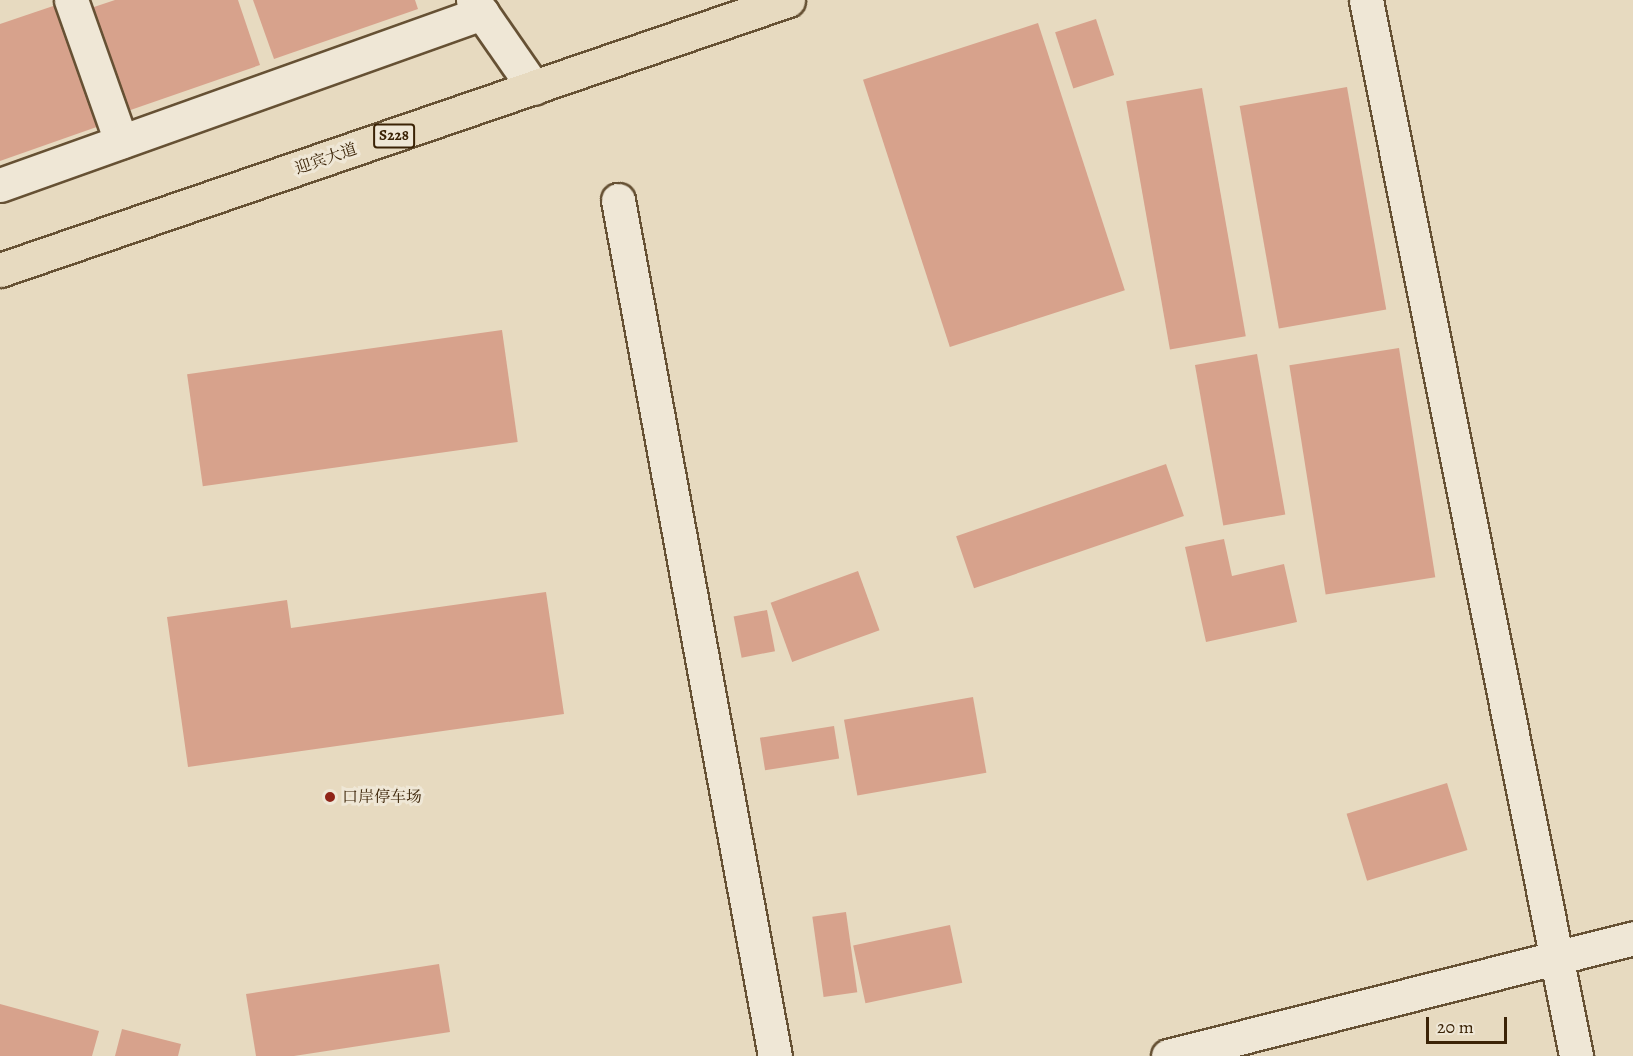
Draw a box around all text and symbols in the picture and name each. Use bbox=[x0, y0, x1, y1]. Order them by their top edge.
road number: S228 bbox=[373, 124, 415, 148]
street label: 迎宾大道 bbox=[293, 140, 359, 178]
place label: 口岸停车场 bbox=[342, 787, 422, 807]
marker: 口岸停车场 bbox=[323, 790, 337, 804]
scale bar bbox=[1429, 1005, 1510, 1043]
text: 20 m bbox=[1437, 1015, 1474, 1039]

